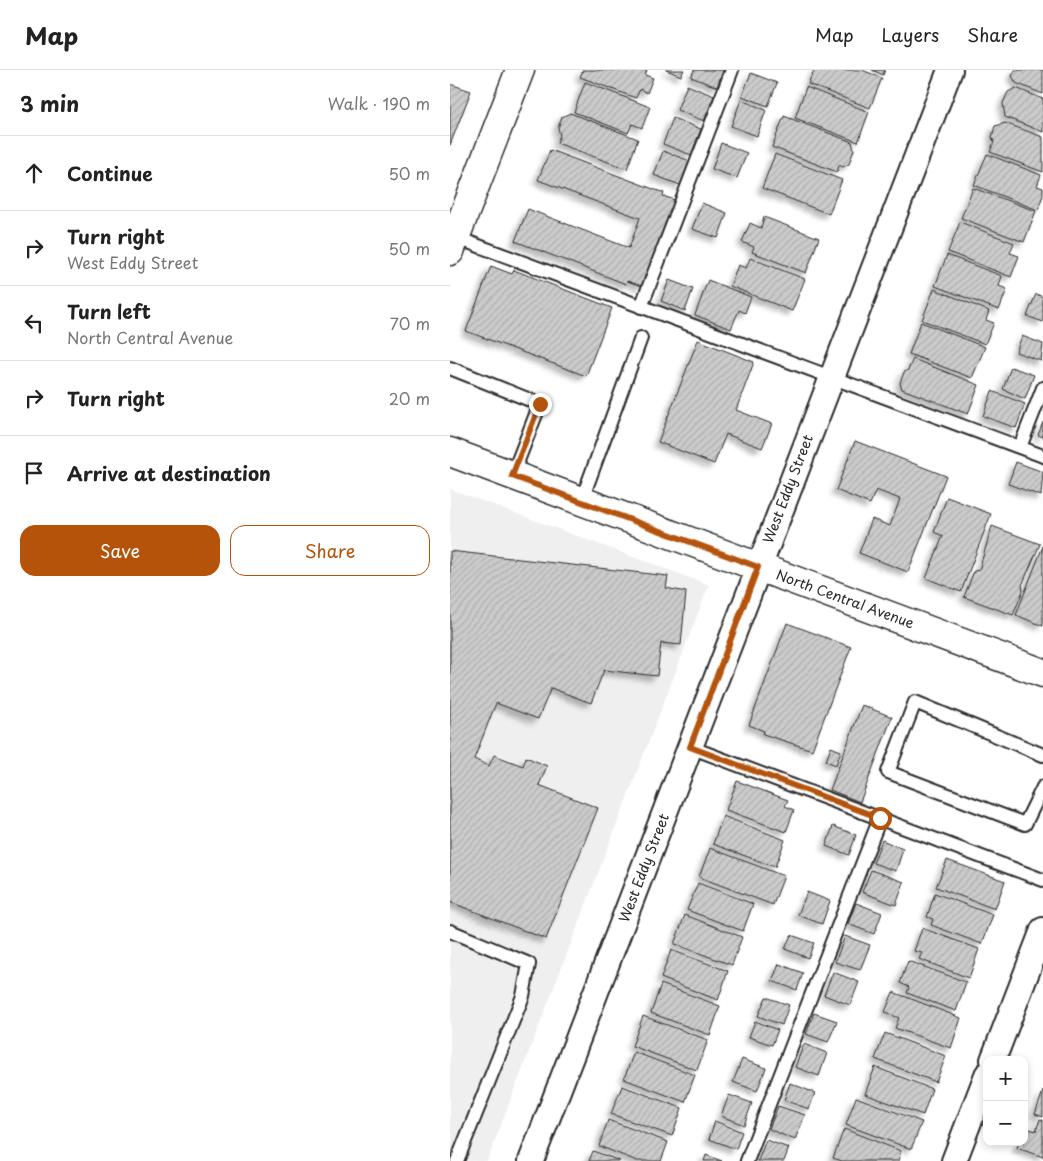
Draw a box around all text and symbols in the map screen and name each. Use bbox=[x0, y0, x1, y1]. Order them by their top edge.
text: Map bbox=[25, 17, 78, 53]
text: Map bbox=[815, 21, 854, 48]
text: Layers bbox=[882, 21, 939, 48]
text: Share bbox=[967, 21, 1018, 48]
text: 3 min bbox=[20, 87, 79, 119]
text: Walk · 190 m bbox=[328, 91, 430, 115]
icon: ahead bbox=[20, 159, 48, 187]
text: Continue bbox=[67, 159, 153, 187]
text: 50 m bbox=[389, 161, 430, 185]
text: Turn right bbox=[67, 222, 165, 250]
icon: right bbox=[20, 234, 48, 262]
text: 50 m bbox=[389, 236, 430, 260]
text: West Eddy Street bbox=[67, 250, 198, 274]
text: Turn left bbox=[67, 297, 151, 325]
icon: left bbox=[20, 309, 48, 337]
text: 70 m bbox=[390, 311, 430, 335]
text: North Central Avenue bbox=[67, 325, 233, 349]
icon: right bbox=[20, 384, 48, 412]
text: Turn right bbox=[67, 384, 165, 412]
text: 20 m bbox=[389, 386, 430, 410]
route end bbox=[529, 393, 552, 416]
street label: West Eddy Street bbox=[757, 431, 818, 546]
icon: arrive bbox=[20, 459, 48, 487]
text: Arrive at destination bbox=[67, 459, 271, 487]
button: Save bbox=[20, 525, 220, 576]
button: Share bbox=[230, 525, 430, 576]
street label: North Central Avenue bbox=[773, 564, 917, 633]
route start bbox=[869, 807, 892, 830]
street label: West Eddy Street bbox=[613, 810, 674, 925]
map controls bbox=[983, 1056, 1028, 1146]
button: + bbox=[983, 1056, 1028, 1101]
button: − bbox=[983, 1101, 1028, 1146]

